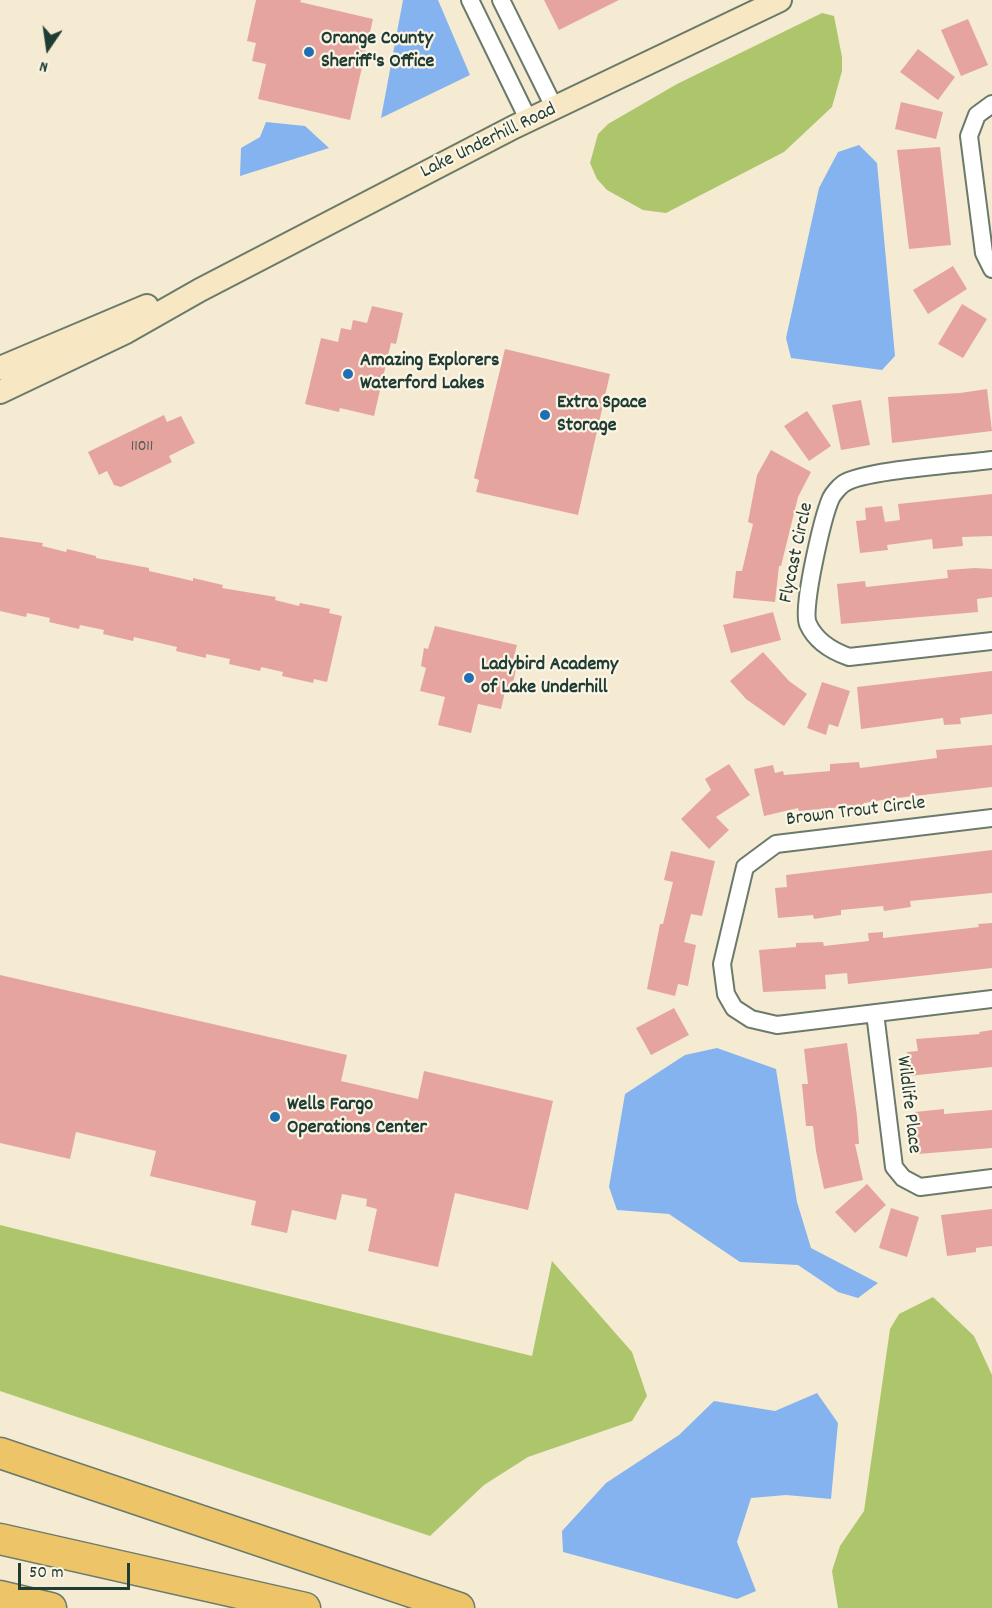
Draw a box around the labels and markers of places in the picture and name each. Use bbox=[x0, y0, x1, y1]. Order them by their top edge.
place label: Orange County Sheriff's Office bbox=[321, 28, 434, 75]
marker: Orange County Sheriff's Office bbox=[302, 45, 316, 59]
place label: Amazing Explorers Waterford Lakes bbox=[360, 350, 499, 397]
marker: Amazing Explorers Waterford Lakes bbox=[341, 367, 355, 381]
place label: Extra Space Storage bbox=[557, 392, 647, 439]
marker: Extra Space Storage bbox=[538, 408, 552, 422]
place label: Ladybird Academy of Lake Underhill bbox=[481, 654, 618, 701]
marker: Ladybird Academy of Lake Underhill bbox=[462, 671, 476, 685]
place label: Wells Fargo Operations Center bbox=[287, 1094, 427, 1141]
marker: Wells Fargo Operations Center bbox=[268, 1110, 282, 1124]

